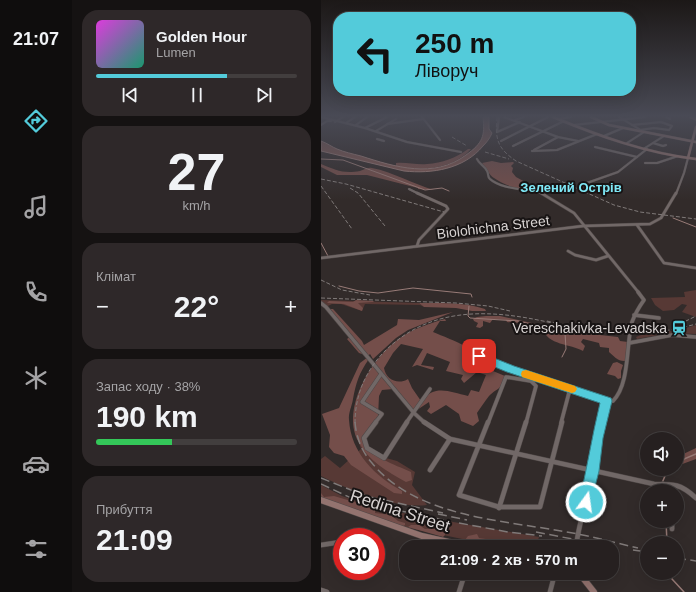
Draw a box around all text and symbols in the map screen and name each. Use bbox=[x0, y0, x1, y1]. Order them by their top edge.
text: Golden Hour bbox=[156, 28, 247, 45]
icon: left bbox=[349, 28, 401, 80]
text: 250 m bbox=[415, 28, 494, 59]
text: 21:07 bbox=[13, 29, 59, 49]
text: Lumen bbox=[156, 45, 196, 60]
text: Ліворуч bbox=[415, 61, 478, 81]
icon: previous bbox=[119, 84, 141, 106]
icon: pause bbox=[186, 84, 208, 106]
icon: next bbox=[253, 84, 275, 106]
icon: directions bbox=[22, 107, 50, 135]
text: 27 bbox=[168, 143, 225, 201]
district label: Зелений Острів bbox=[520, 180, 622, 195]
icon: music bbox=[22, 193, 50, 221]
text: km/h bbox=[182, 198, 211, 213]
street label: Biolohichna Street bbox=[436, 212, 550, 242]
text: Клімат bbox=[96, 269, 136, 284]
icon: phone bbox=[22, 278, 50, 306]
text: 22° bbox=[174, 290, 219, 323]
text: − bbox=[96, 294, 109, 319]
text: + bbox=[284, 294, 297, 319]
station icon: Vereschakivka-Levadska bbox=[670, 319, 688, 337]
place label: Vereschakivka-Levadska bbox=[512, 320, 667, 336]
pin bbox=[462, 339, 496, 373]
icon: arrive bbox=[468, 345, 490, 367]
icon: climate bbox=[22, 364, 50, 392]
text: Запас ходу · 38% bbox=[96, 379, 200, 394]
text: 190 km bbox=[96, 400, 198, 433]
map controls bbox=[640, 432, 684, 580]
button: sound bbox=[640, 432, 684, 476]
icon: car bbox=[22, 450, 50, 478]
position arrow bbox=[565, 481, 607, 523]
button: + bbox=[640, 484, 684, 528]
street label: Redina Street bbox=[348, 486, 453, 536]
text: Прибуття bbox=[96, 502, 152, 517]
text: 21:09 bbox=[96, 523, 173, 556]
speed limit sign: 30 bbox=[333, 528, 385, 580]
icon: filters bbox=[22, 535, 50, 563]
button: − bbox=[640, 536, 684, 580]
text: 21:09 · 2 хв · 570 m bbox=[440, 551, 578, 568]

